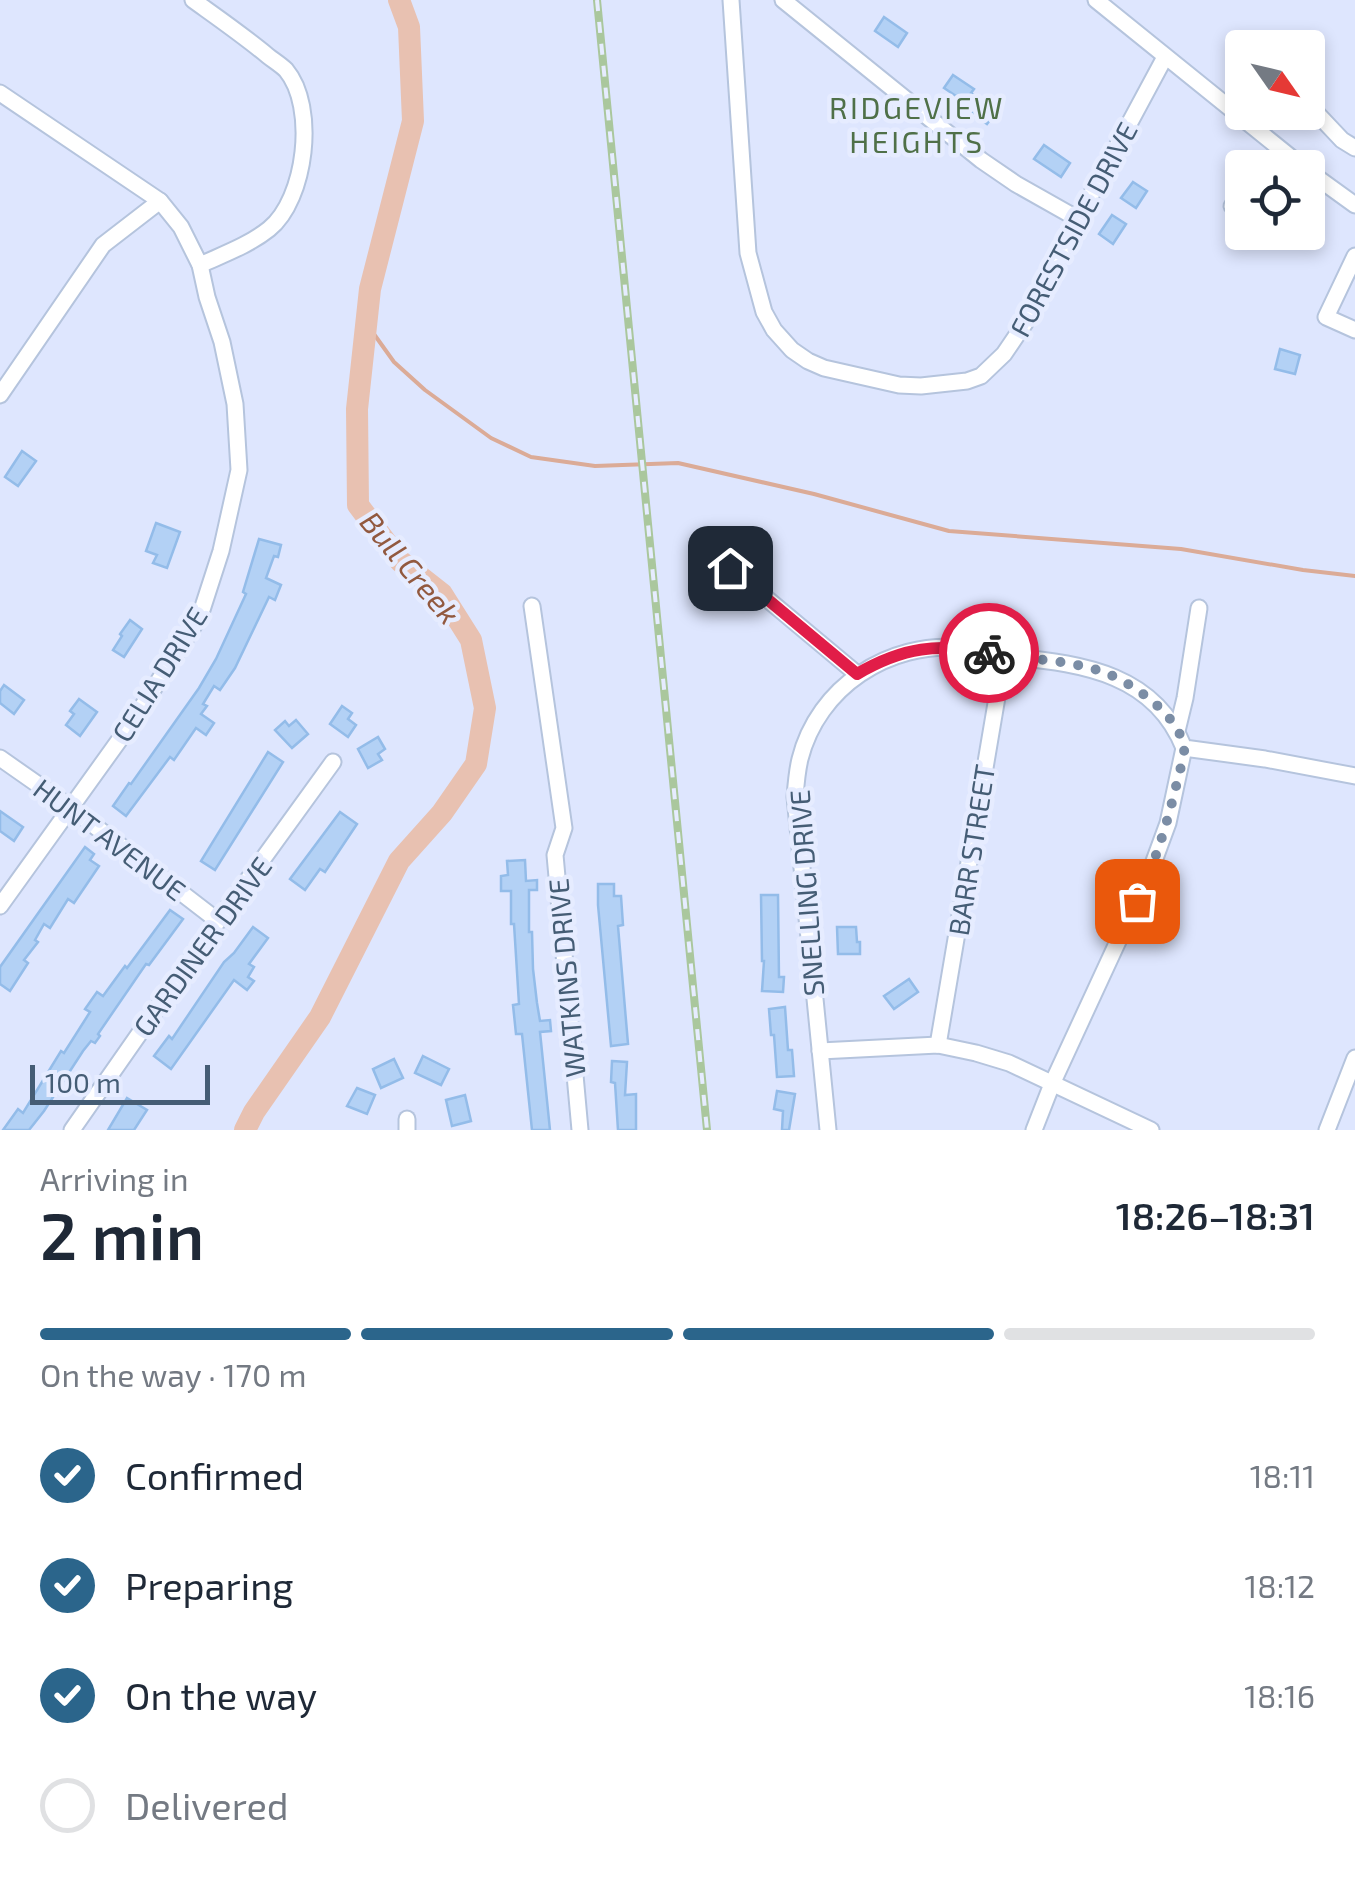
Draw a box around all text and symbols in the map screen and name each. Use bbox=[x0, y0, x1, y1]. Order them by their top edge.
north arrow bbox=[1225, 30, 1325, 130]
map controls bbox=[1225, 30, 1325, 250]
district label: RIDGEVIEW HEIGHTS bbox=[829, 89, 1005, 159]
street label: FORESTSIDE DRIVE bbox=[1002, 116, 1144, 342]
button: locate bbox=[1225, 150, 1325, 250]
water label: Bull Creek bbox=[354, 504, 468, 630]
pin bbox=[688, 526, 773, 611]
icon: home bbox=[703, 541, 758, 596]
street label: CELIA DRIVE bbox=[104, 600, 214, 748]
courier bbox=[939, 603, 1039, 703]
icon: bike bbox=[962, 626, 1017, 681]
street label: BARR STREET bbox=[941, 762, 1001, 938]
street label: HUNT AVENUE bbox=[27, 771, 193, 907]
street label: SNELLING DRIVE bbox=[782, 789, 830, 997]
street label: GARDINER DRIVE bbox=[126, 850, 278, 1042]
pin bbox=[1095, 859, 1180, 944]
icon: bag bbox=[1110, 874, 1165, 929]
street label: WATKINS DRIVE bbox=[540, 877, 592, 1079]
scale bar bbox=[30, 1060, 210, 1104]
text: 100 m bbox=[45, 1065, 121, 1099]
text: Arriving in bbox=[40, 1159, 189, 1197]
text: 18:26–18:31 bbox=[1116, 1192, 1315, 1238]
text: 2 min bbox=[40, 1195, 204, 1273]
text: On the way · 170 m bbox=[40, 1355, 306, 1393]
icon: check bbox=[40, 1448, 95, 1503]
text: Confirmed bbox=[125, 1452, 304, 1498]
text: 18:11 bbox=[1250, 1456, 1315, 1494]
icon: check bbox=[40, 1558, 95, 1613]
text: Preparing bbox=[125, 1562, 293, 1608]
text: 18:12 bbox=[1245, 1566, 1315, 1604]
icon: check bbox=[40, 1668, 95, 1723]
text: On the way bbox=[125, 1672, 317, 1718]
text: 18:16 bbox=[1244, 1676, 1315, 1714]
text: Delivered bbox=[125, 1782, 289, 1828]

